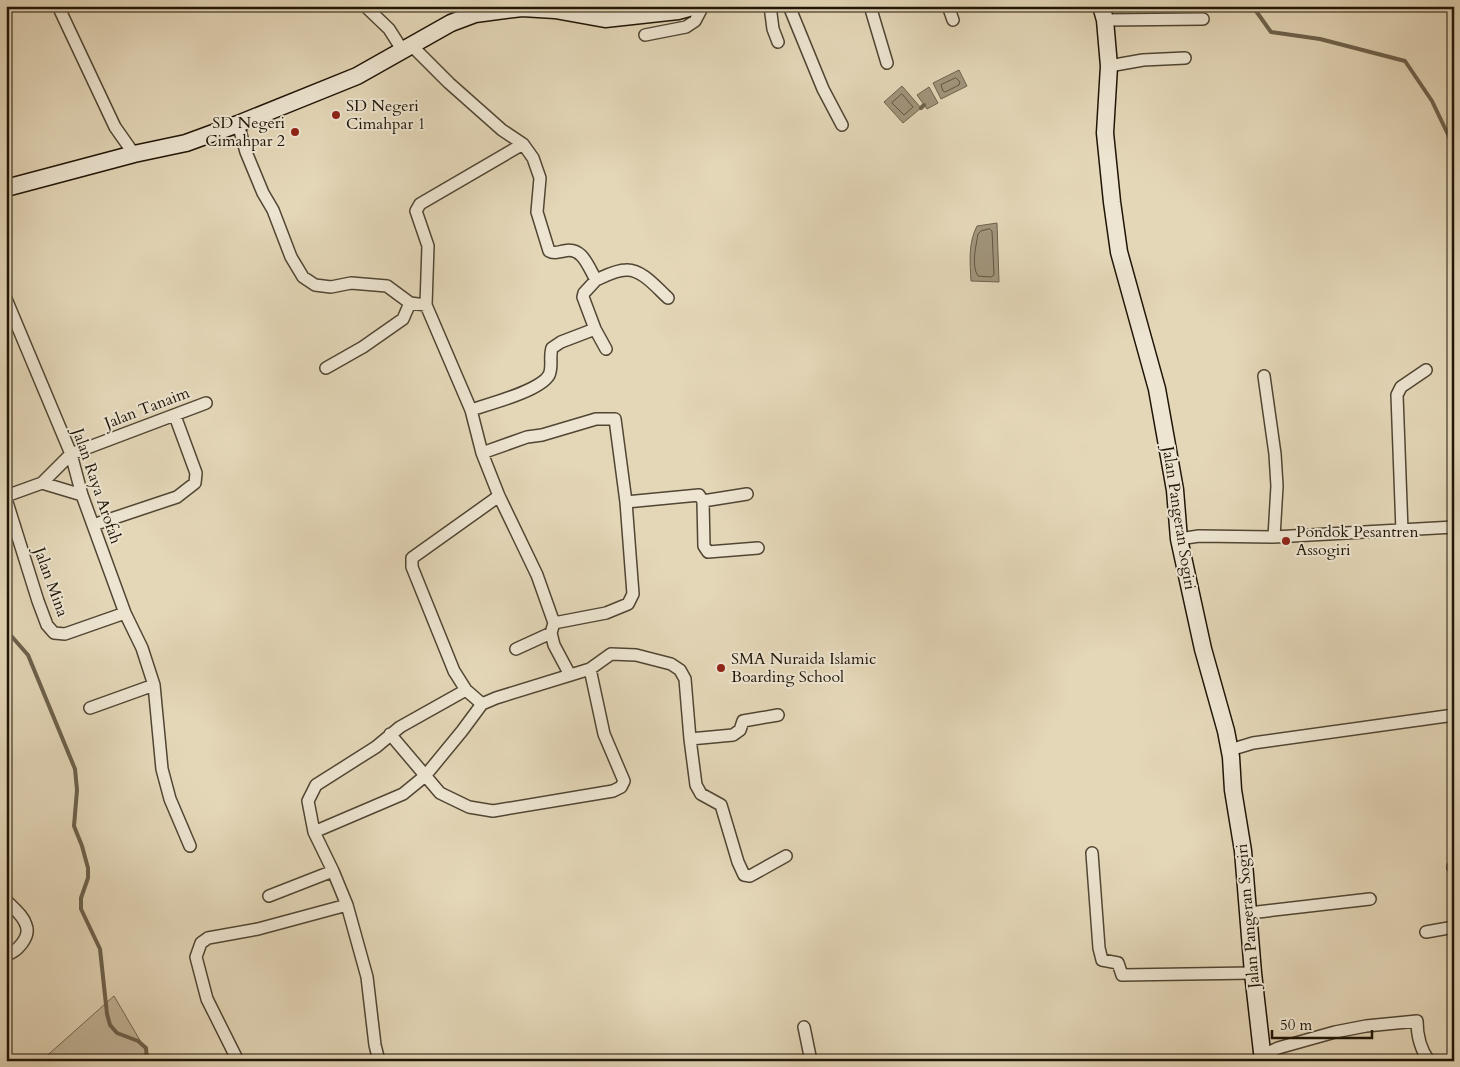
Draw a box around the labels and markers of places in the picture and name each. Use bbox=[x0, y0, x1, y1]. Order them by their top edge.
place label: SD Negeri Cimahpar 1 bbox=[346, 95, 426, 135]
marker: SD Negeri Cimahpar 1 bbox=[330, 109, 342, 121]
place label: SD Negeri Cimahpar 2 bbox=[205, 112, 286, 152]
marker: SD Negeri Cimahpar 2 bbox=[289, 126, 301, 138]
place label: Pondok Pesantren Assogiri bbox=[1296, 521, 1419, 561]
marker: Pondok Pesantren Assogiri bbox=[1280, 535, 1292, 547]
place label: SMA Nuraida Islamic Boarding School bbox=[731, 648, 876, 688]
marker: SMA Nuraida Islamic Boarding School bbox=[715, 662, 727, 674]

